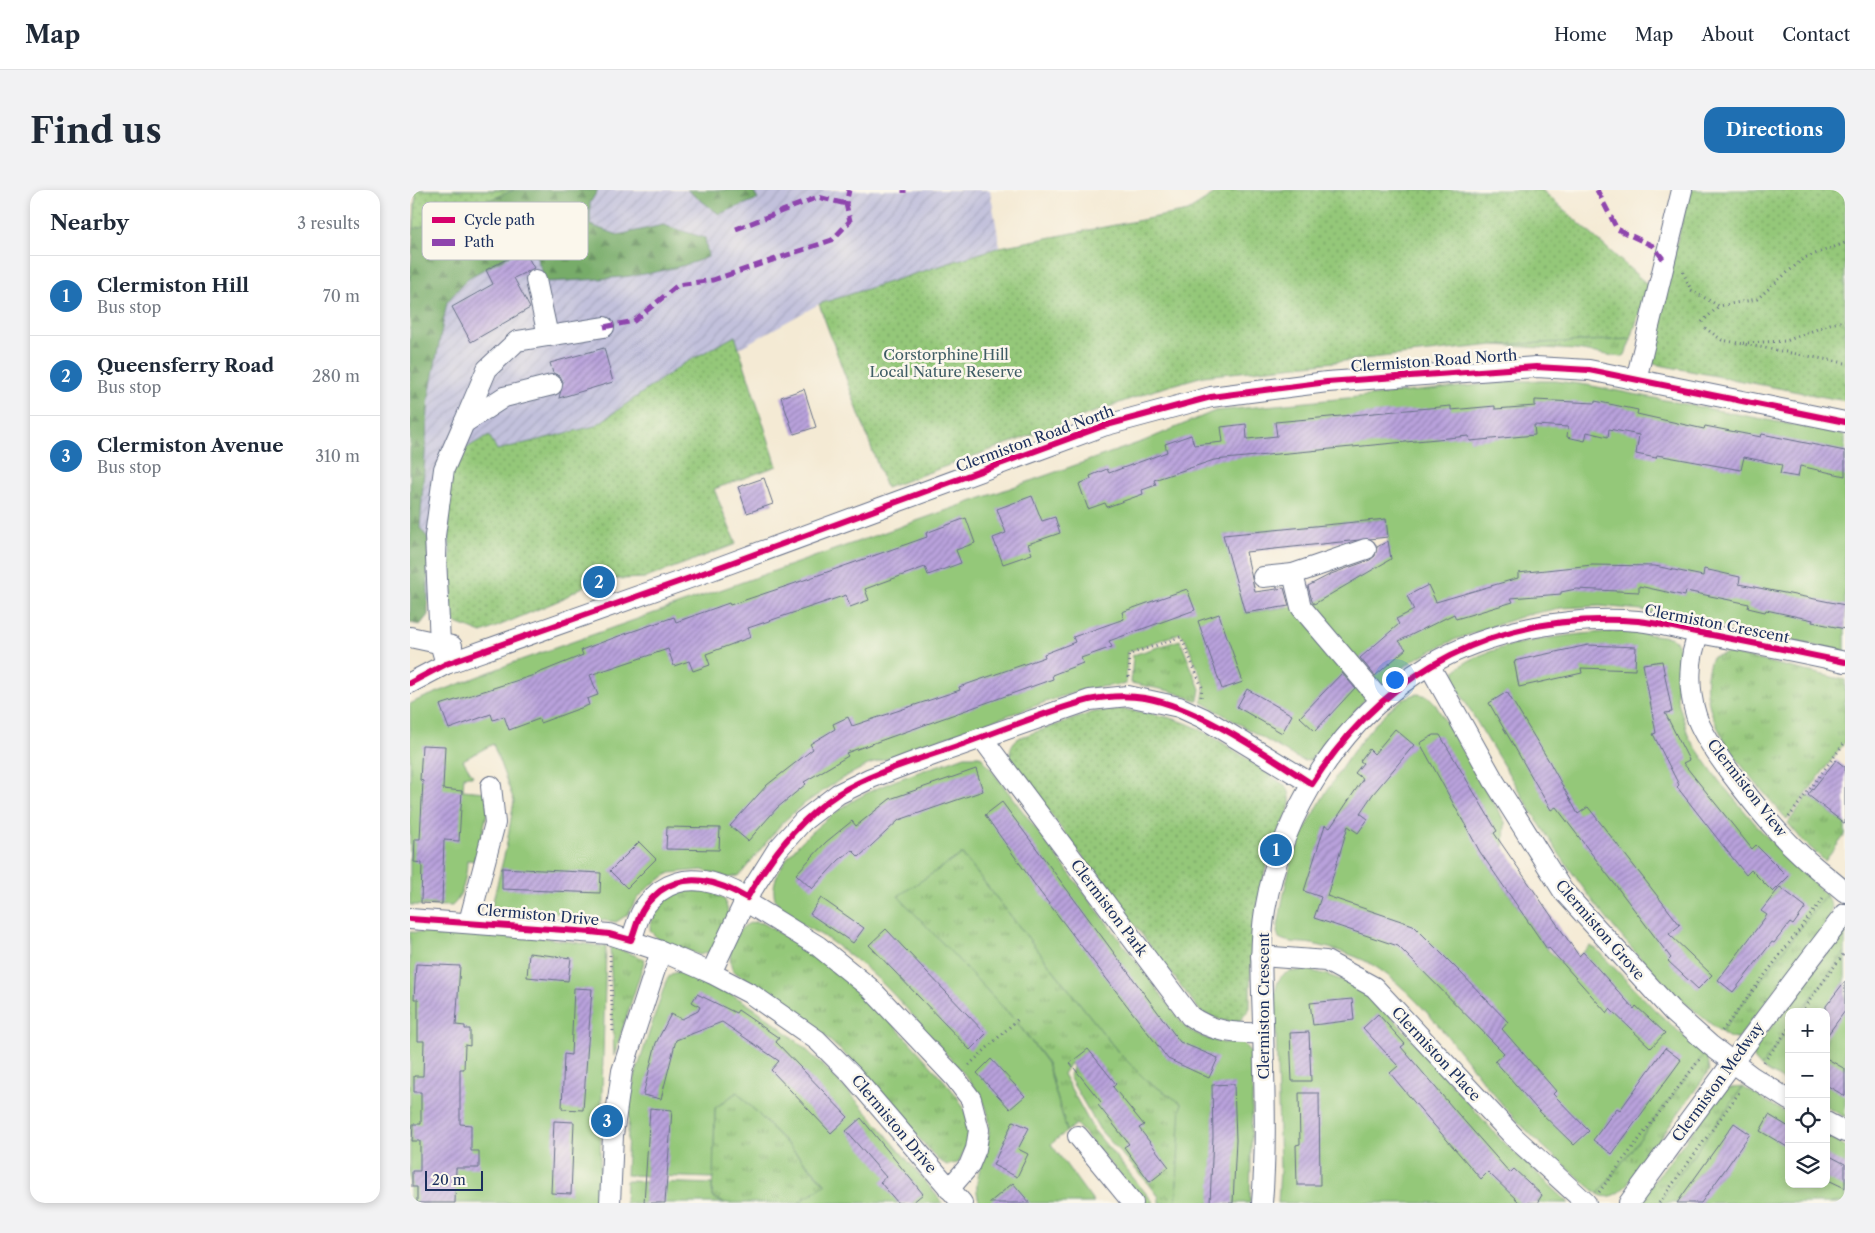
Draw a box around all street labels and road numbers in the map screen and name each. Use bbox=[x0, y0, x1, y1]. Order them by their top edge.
street label: Clermiston Road North bbox=[1350, 345, 1518, 376]
street label: Clermiston Road North bbox=[953, 401, 1117, 476]
street label: Clermiston Crescent bbox=[1643, 600, 1792, 647]
street label: Clermiston View bbox=[1703, 735, 1792, 841]
street label: Clermiston Park bbox=[1067, 856, 1153, 961]
street label: Clermiston Grove bbox=[1552, 876, 1649, 984]
street label: Clermiston Drive bbox=[476, 900, 600, 929]
street label: Clermiston Crescent bbox=[1254, 932, 1273, 1080]
street label: Clermiston Place bbox=[1388, 1003, 1485, 1105]
street label: Clermiston Medway bbox=[1668, 1017, 1768, 1145]
street label: Clermiston Drive bbox=[848, 1071, 941, 1177]

